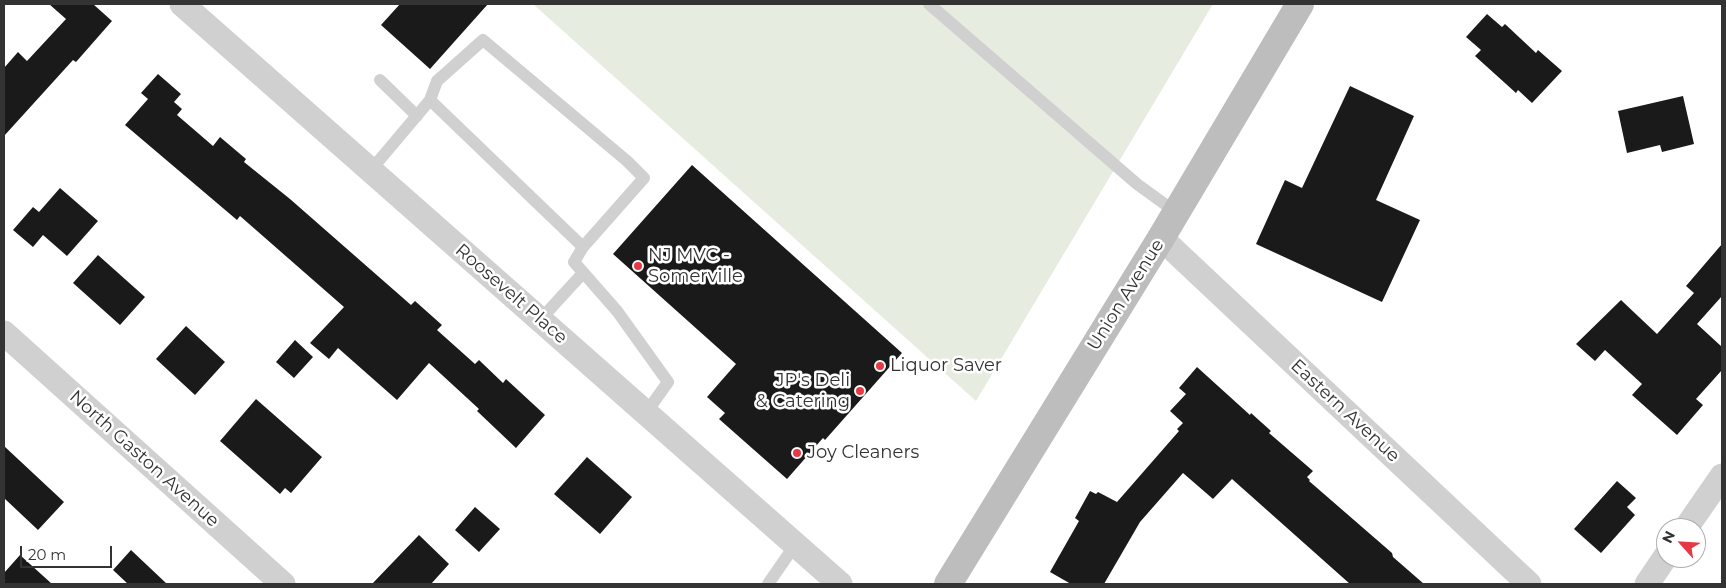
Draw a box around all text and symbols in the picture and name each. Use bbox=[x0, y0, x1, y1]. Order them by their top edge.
street label: Union Avenue bbox=[1083, 235, 1169, 355]
street label: Roosevelt Place bbox=[451, 239, 571, 349]
place label: NJ MVC - Somerville bbox=[648, 245, 743, 288]
marker: NJ MVC - Somerville bbox=[632, 260, 644, 272]
place label: Liquor Saver bbox=[890, 355, 1002, 377]
street label: Eastern Avenue bbox=[1286, 355, 1404, 467]
marker: Liquor Saver bbox=[874, 360, 886, 372]
place label: JP's Deli & Catering bbox=[756, 370, 850, 412]
marker: JP's Deli & Catering bbox=[854, 385, 866, 397]
street label: North Gaston Avenue bbox=[65, 386, 223, 532]
place label: Joy Cleaners bbox=[807, 442, 919, 464]
marker: Joy Cleaners bbox=[791, 447, 803, 459]
north arrow bbox=[1656, 518, 1706, 568]
text: N bbox=[1658, 528, 1679, 546]
scale bar bbox=[22, 536, 115, 568]
text: 20 m bbox=[28, 545, 66, 564]

